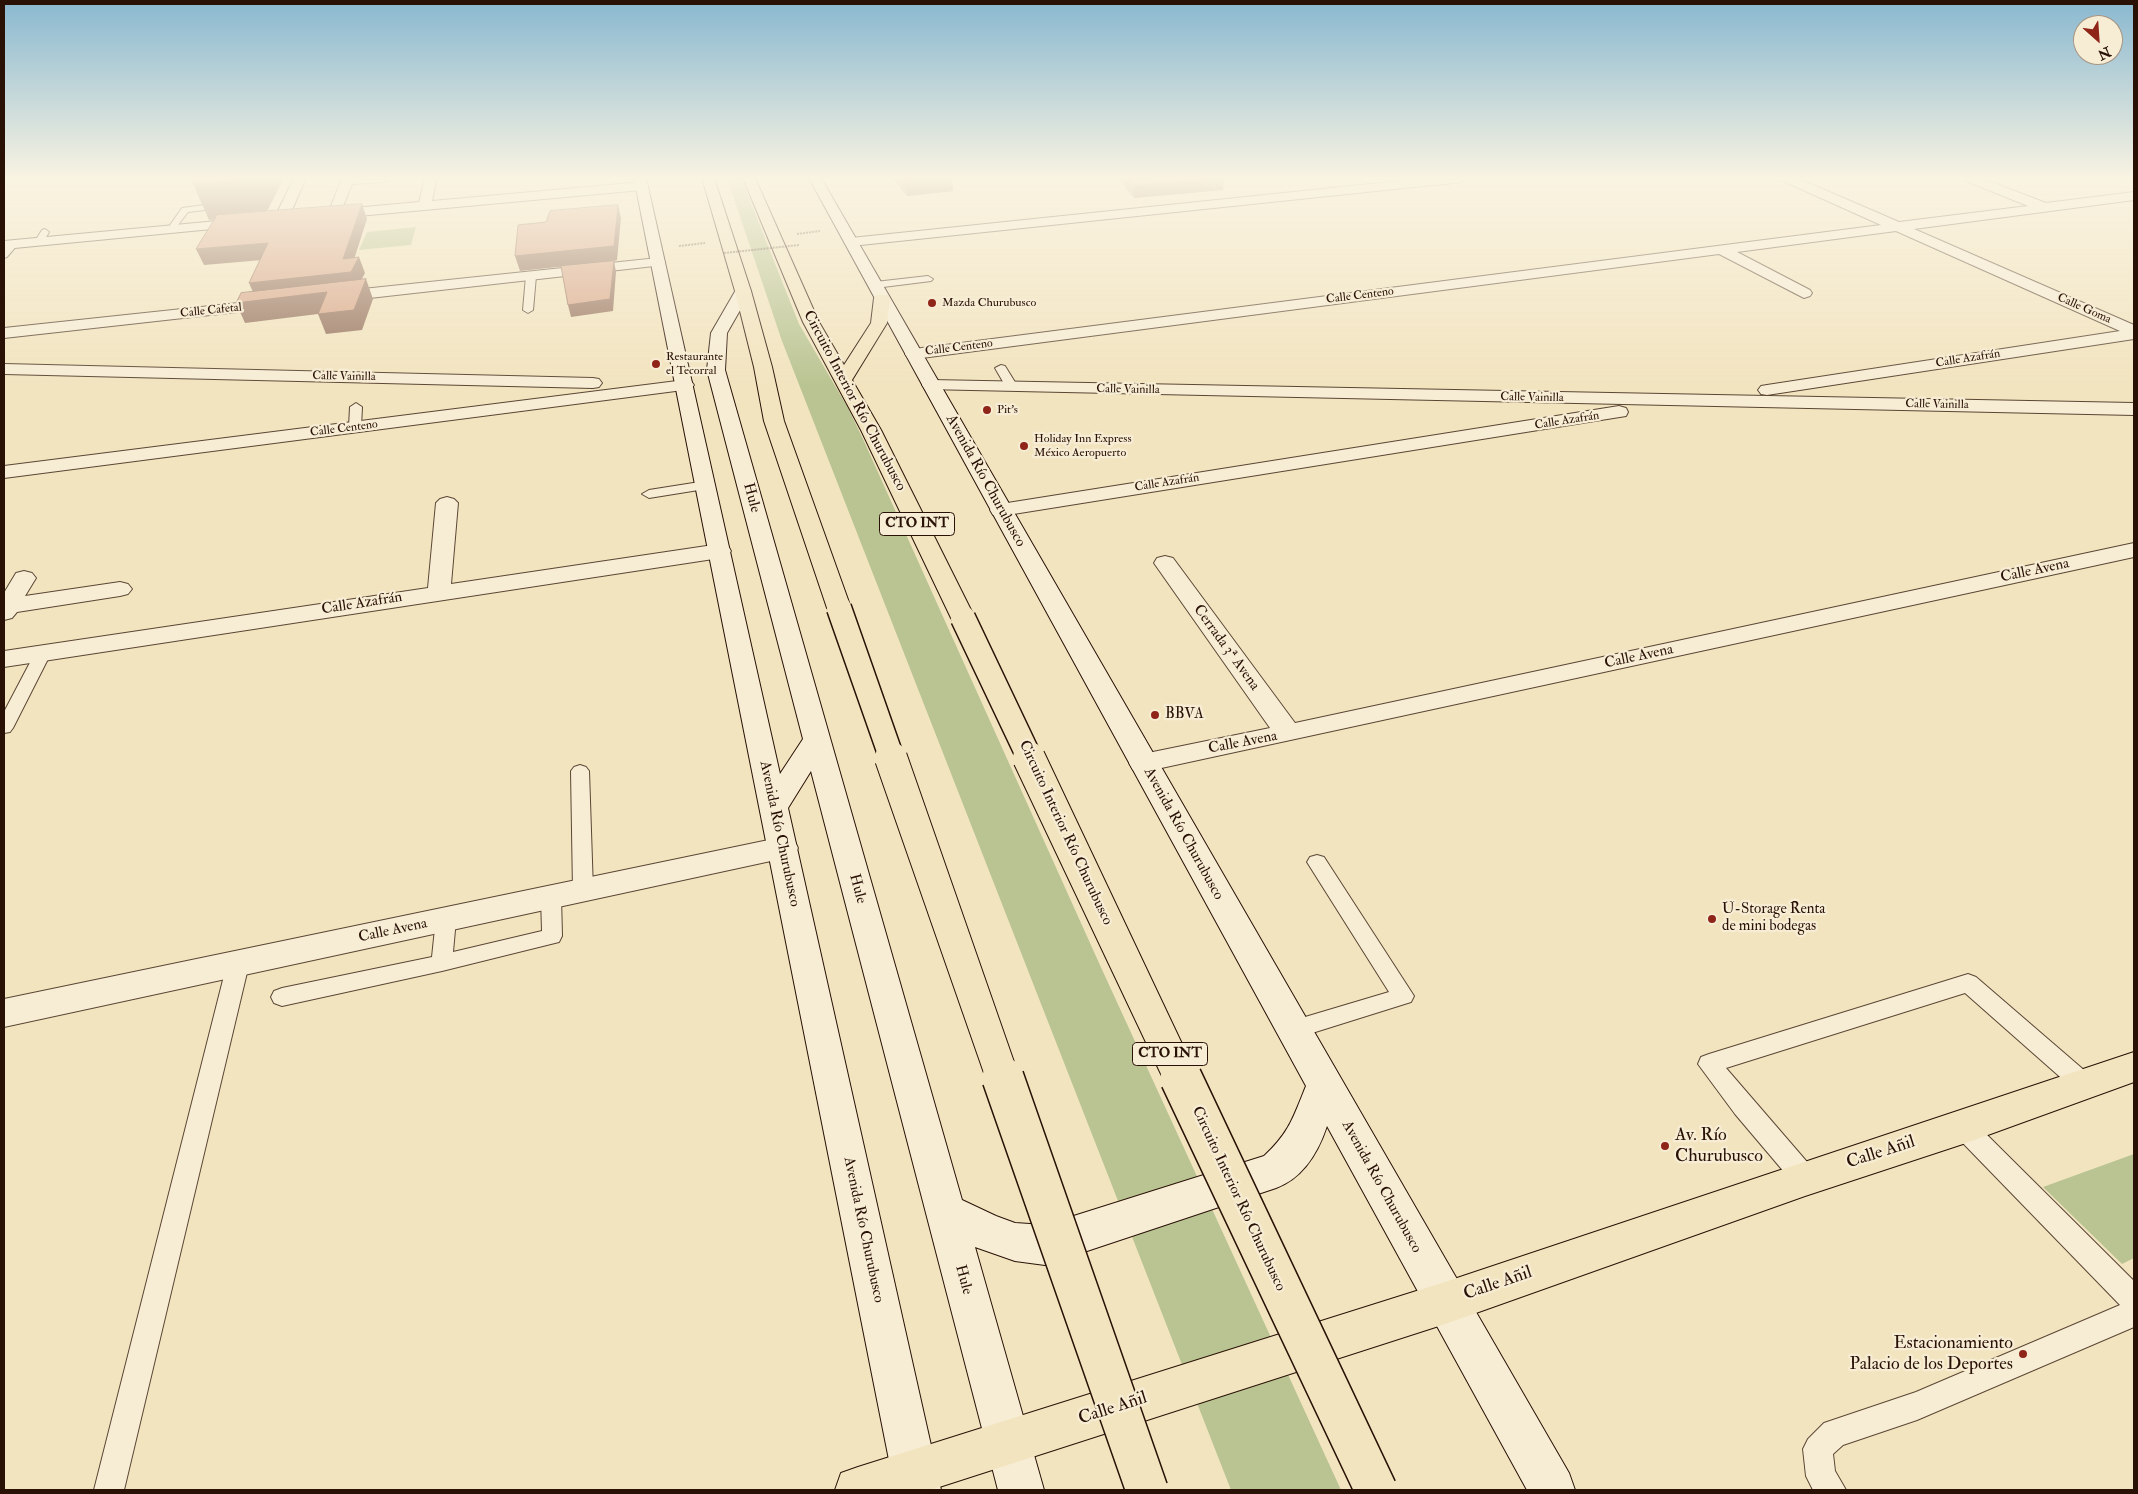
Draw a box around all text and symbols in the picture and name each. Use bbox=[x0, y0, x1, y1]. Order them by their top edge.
north arrow bbox=[2073, 15, 2123, 65]
text: N bbox=[2095, 43, 2114, 63]
street label: Calle Centeno bbox=[1325, 285, 1395, 307]
street label: Calle Goma bbox=[2055, 291, 2113, 327]
place label: Mazda Churubusco bbox=[942, 296, 1036, 310]
marker: Mazda Churubusco bbox=[926, 297, 938, 309]
street label: Calle Cafetal bbox=[180, 301, 242, 321]
street label: Circuito Interior Río Churubusco bbox=[799, 308, 909, 494]
street label: Calle Centeno bbox=[924, 337, 994, 359]
street label: Calle Azafrán bbox=[1935, 347, 2001, 371]
place label: Restaurante el Tecorral bbox=[666, 350, 723, 378]
marker: Restaurante el Tecorral bbox=[650, 358, 662, 370]
street label: Calle Vainilla bbox=[312, 369, 376, 385]
street label: Calle Vainilla bbox=[1096, 382, 1160, 398]
street label: Calle Vainilla bbox=[1500, 390, 1564, 406]
street label: Calle Vainilla bbox=[1905, 397, 1969, 413]
place label: Pit's bbox=[997, 403, 1018, 417]
marker: Pit's bbox=[981, 404, 993, 416]
street label: Calle Azafrán bbox=[1534, 409, 1600, 433]
street label: Avenida Río Churubusco bbox=[941, 412, 1029, 550]
street label: Calle Centeno bbox=[309, 418, 379, 440]
place label: Holiday Inn Express México Aeropuerto bbox=[1034, 432, 1132, 460]
marker: Holiday Inn Express México Aeropuerto bbox=[1018, 440, 1030, 452]
street label: Calle Azafrán bbox=[1134, 471, 1200, 495]
street label: Hule bbox=[738, 481, 764, 515]
road number: CTO INT bbox=[880, 512, 954, 536]
street label: Calle Avena bbox=[1999, 555, 2071, 587]
street label: Calle Azafrán bbox=[320, 589, 404, 619]
street label: Cerrada 3ª Avena bbox=[1189, 602, 1263, 694]
street label: Calle Avena bbox=[1603, 641, 1675, 673]
place label: BBVA bbox=[1165, 706, 1204, 724]
marker: BBVA bbox=[1149, 709, 1161, 721]
street label: Calle Avena bbox=[1207, 728, 1279, 758]
street label: Circuito Interior Río Churubusco bbox=[1014, 738, 1116, 928]
street label: Avenida Río Churubusco bbox=[755, 760, 803, 908]
street label: Avenida Río Churubusco bbox=[1139, 765, 1227, 903]
street label: Hule bbox=[844, 872, 870, 906]
place label: U-Storage Renta de mini bodegas bbox=[1722, 901, 1825, 936]
marker: U-Storage Renta de mini bodegas bbox=[1706, 913, 1718, 925]
street label: Calle Avena bbox=[357, 915, 429, 947]
road number: CTO INT bbox=[1132, 1042, 1208, 1066]
street label: Circuito Interior Río Churubusco bbox=[1187, 1104, 1289, 1294]
street label: Avenida Río Churubusco bbox=[1337, 1118, 1425, 1256]
place label: Av. Río Churubusco bbox=[1675, 1125, 1763, 1168]
street label: Calle Añil bbox=[1844, 1132, 1918, 1174]
marker: Av. Río Churubusco bbox=[1659, 1140, 1671, 1152]
street label: Avenida Río Churubusco bbox=[839, 1156, 887, 1304]
street label: Calle Añil bbox=[1461, 1262, 1535, 1306]
street label: Hule bbox=[950, 1263, 976, 1297]
place label: Estacionamiento Palacio de los Deportes bbox=[1850, 1333, 2013, 1376]
marker: Estacionamiento Palacio de los Deportes bbox=[2017, 1348, 2029, 1360]
street label: Calle Añil bbox=[1076, 1388, 1150, 1430]

